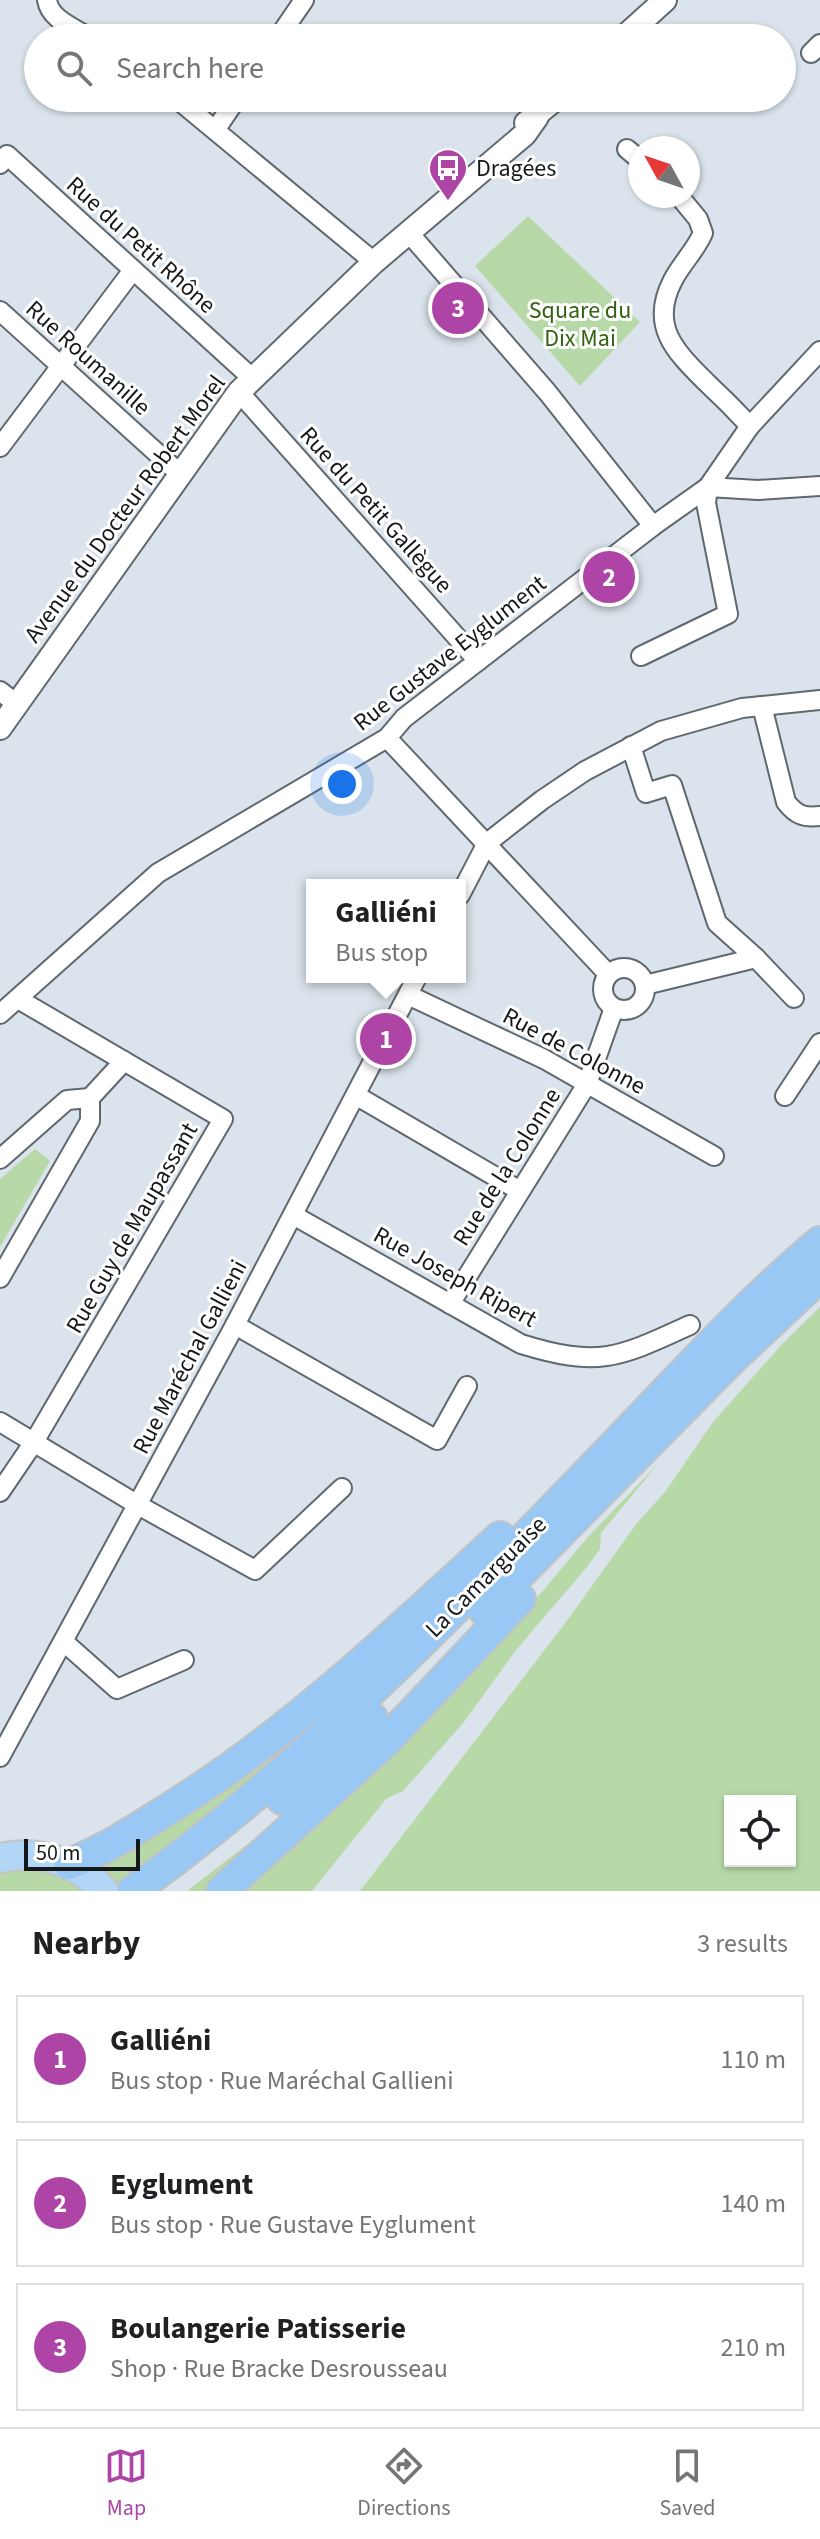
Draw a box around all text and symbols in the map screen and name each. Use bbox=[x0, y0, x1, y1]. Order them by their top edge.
search box bbox=[24, 24, 796, 112]
icon: search bbox=[52, 46, 96, 90]
text: Search here bbox=[116, 47, 264, 90]
north arrow bbox=[628, 136, 700, 208]
bus stop icon: Dragées bbox=[427, 147, 469, 202]
place label: Dragées bbox=[476, 151, 556, 186]
street label: Rue du Petit Rhône bbox=[58, 168, 224, 322]
pin: 3 bbox=[432, 278, 484, 338]
street label: Rue Roumanille bbox=[18, 292, 158, 424]
park label: Square du Dix Mai bbox=[529, 293, 631, 356]
street label: Avenue du Docteur Robert Morel bbox=[16, 368, 234, 650]
street label: Rue du Petit Gallègue bbox=[291, 419, 461, 601]
pin: 2 bbox=[583, 547, 635, 607]
street label: Rue Gustave Eyglument bbox=[346, 566, 554, 740]
your location bbox=[322, 764, 362, 804]
popup bbox=[306, 879, 466, 983]
text: Galliéni bbox=[335, 891, 437, 934]
text: Bus stop bbox=[335, 934, 428, 971]
street label: Rue de Colonne bbox=[496, 999, 652, 1103]
pin: 1 bbox=[360, 1009, 412, 1069]
street label: Rue de la Colonne bbox=[444, 1081, 570, 1253]
street label: Rue Guy de Maupassant bbox=[57, 1116, 207, 1340]
street label: Rue Joseph Ripert bbox=[367, 1218, 543, 1336]
street label: Rue Maréchal Gallieni bbox=[124, 1253, 256, 1461]
street label: La Camarguaise bbox=[417, 1508, 555, 1646]
map controls bbox=[724, 1795, 796, 1867]
button: locate bbox=[724, 1795, 796, 1867]
scale bar bbox=[24, 1835, 140, 1871]
text: 50 m bbox=[36, 1837, 81, 1869]
text: Nearby bbox=[32, 1919, 140, 1968]
text: 3 results bbox=[697, 1925, 788, 1962]
text: Galliéni bbox=[110, 2019, 211, 2062]
text: 1 bbox=[53, 2041, 67, 2078]
text: 110 m bbox=[720, 2041, 786, 2078]
text: Bus stop · Rue Maréchal Gallieni bbox=[110, 2062, 454, 2099]
text: Eyglument bbox=[110, 2163, 253, 2206]
text: 2 bbox=[53, 2185, 67, 2222]
text: 140 m bbox=[720, 2185, 786, 2222]
text: Bus stop · Rue Gustave Eyglument bbox=[110, 2206, 476, 2243]
text: Boulangerie Patisserie bbox=[110, 2307, 406, 2350]
text: 3 bbox=[53, 2329, 67, 2366]
text: 210 m bbox=[720, 2329, 786, 2366]
text: Shop · Rue Bracke Desrousseau bbox=[110, 2350, 448, 2387]
tab: Map bbox=[104, 2444, 148, 2524]
tab: Directions bbox=[357, 2444, 450, 2524]
tab: Saved bbox=[659, 2444, 716, 2524]

